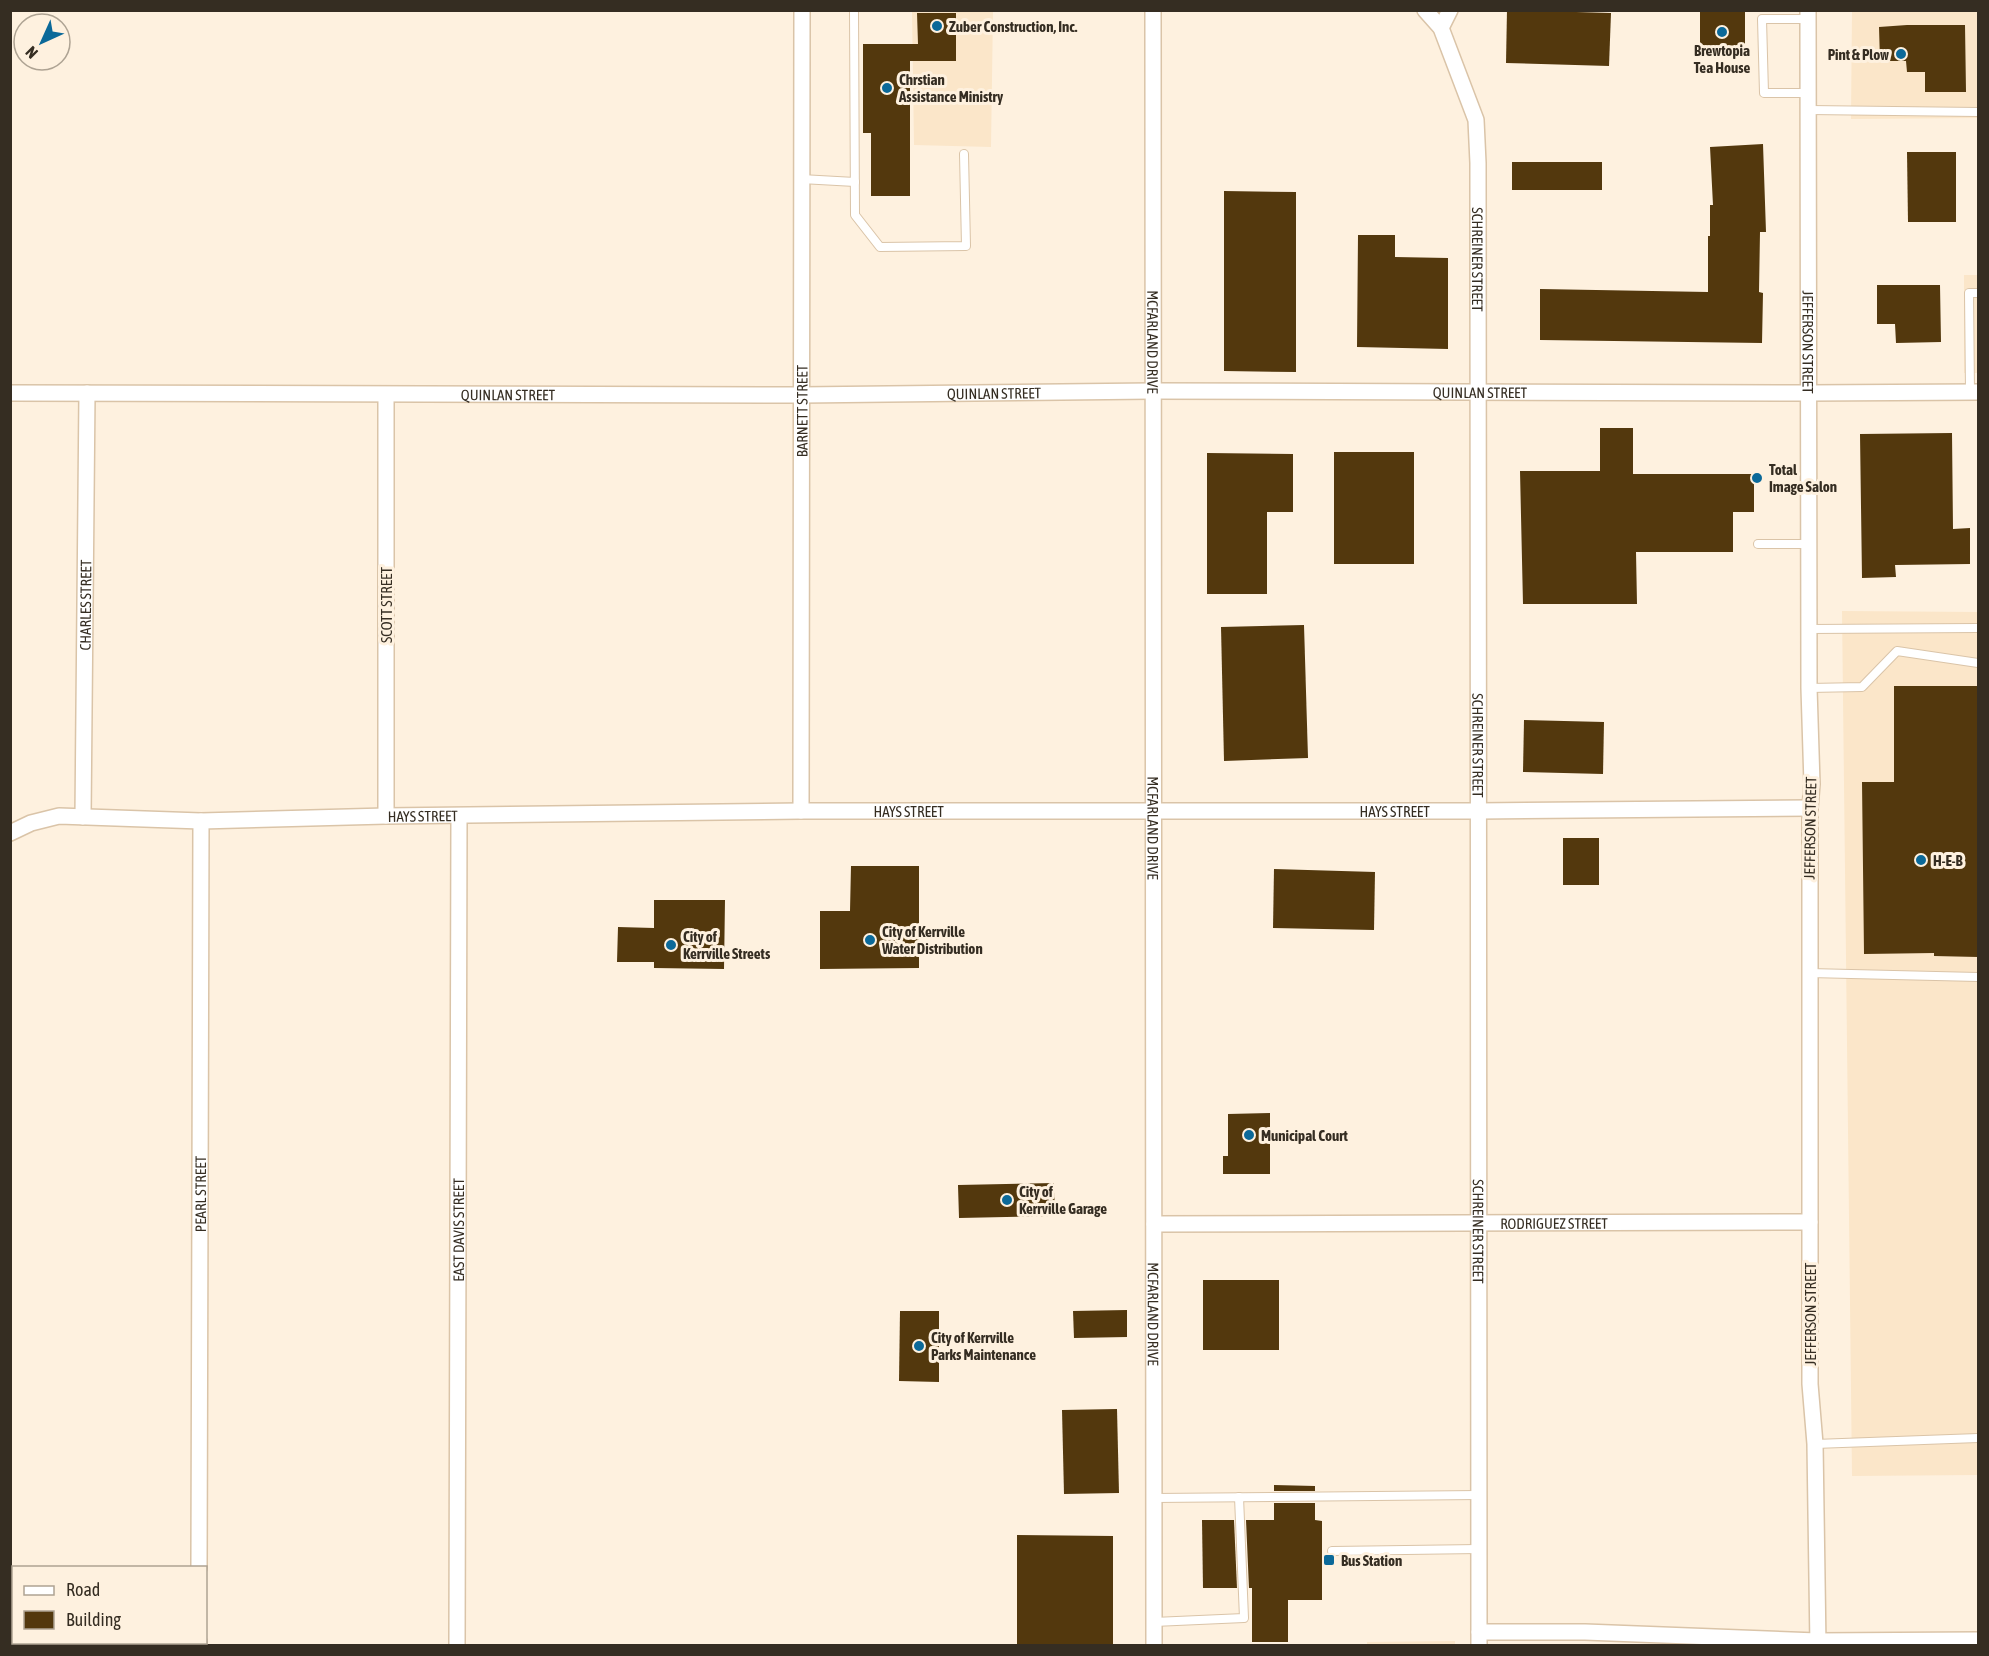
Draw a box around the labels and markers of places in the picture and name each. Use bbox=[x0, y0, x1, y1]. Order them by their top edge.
place label: Zuber Construction, Inc. bbox=[949, 18, 1078, 35]
marker: Zuber Construction, Inc. bbox=[930, 19, 944, 33]
marker: Brewtopia Tea House bbox=[1715, 25, 1729, 39]
place label: Brewtopia Tea House bbox=[1694, 42, 1751, 76]
place label: Pint & Plow bbox=[1828, 46, 1889, 63]
marker: Pint & Plow bbox=[1894, 47, 1908, 61]
place label: Chrstian Assistance Ministry bbox=[898, 71, 1004, 105]
marker: Chrstian Assistance Ministry bbox=[880, 81, 894, 95]
place label: Total Image Salon bbox=[1769, 461, 1837, 495]
marker: Total Image Salon bbox=[1750, 471, 1764, 485]
place label: H-E-B bbox=[1933, 852, 1964, 869]
marker: H-E-B bbox=[1914, 853, 1928, 867]
place label: City of Kerrville Water Distribution bbox=[881, 923, 983, 957]
place label: City of Kerrville Streets bbox=[683, 928, 771, 962]
marker: City of Kerrville Water Distribution bbox=[863, 933, 877, 947]
marker: City of Kerrville Streets bbox=[664, 938, 678, 952]
place label: Municipal Court bbox=[1261, 1127, 1348, 1144]
marker: Municipal Court bbox=[1242, 1128, 1256, 1142]
place label: City of Kerrville Garage bbox=[1019, 1183, 1107, 1217]
marker: City of Kerrville Garage bbox=[1000, 1193, 1014, 1207]
place label: City of Kerrville Parks Maintenance bbox=[931, 1329, 1036, 1363]
marker: City of Kerrville Parks Maintenance bbox=[912, 1339, 926, 1353]
place label: Bus Station bbox=[1341, 1552, 1402, 1569]
marker: Bus Station bbox=[1322, 1553, 1336, 1567]

